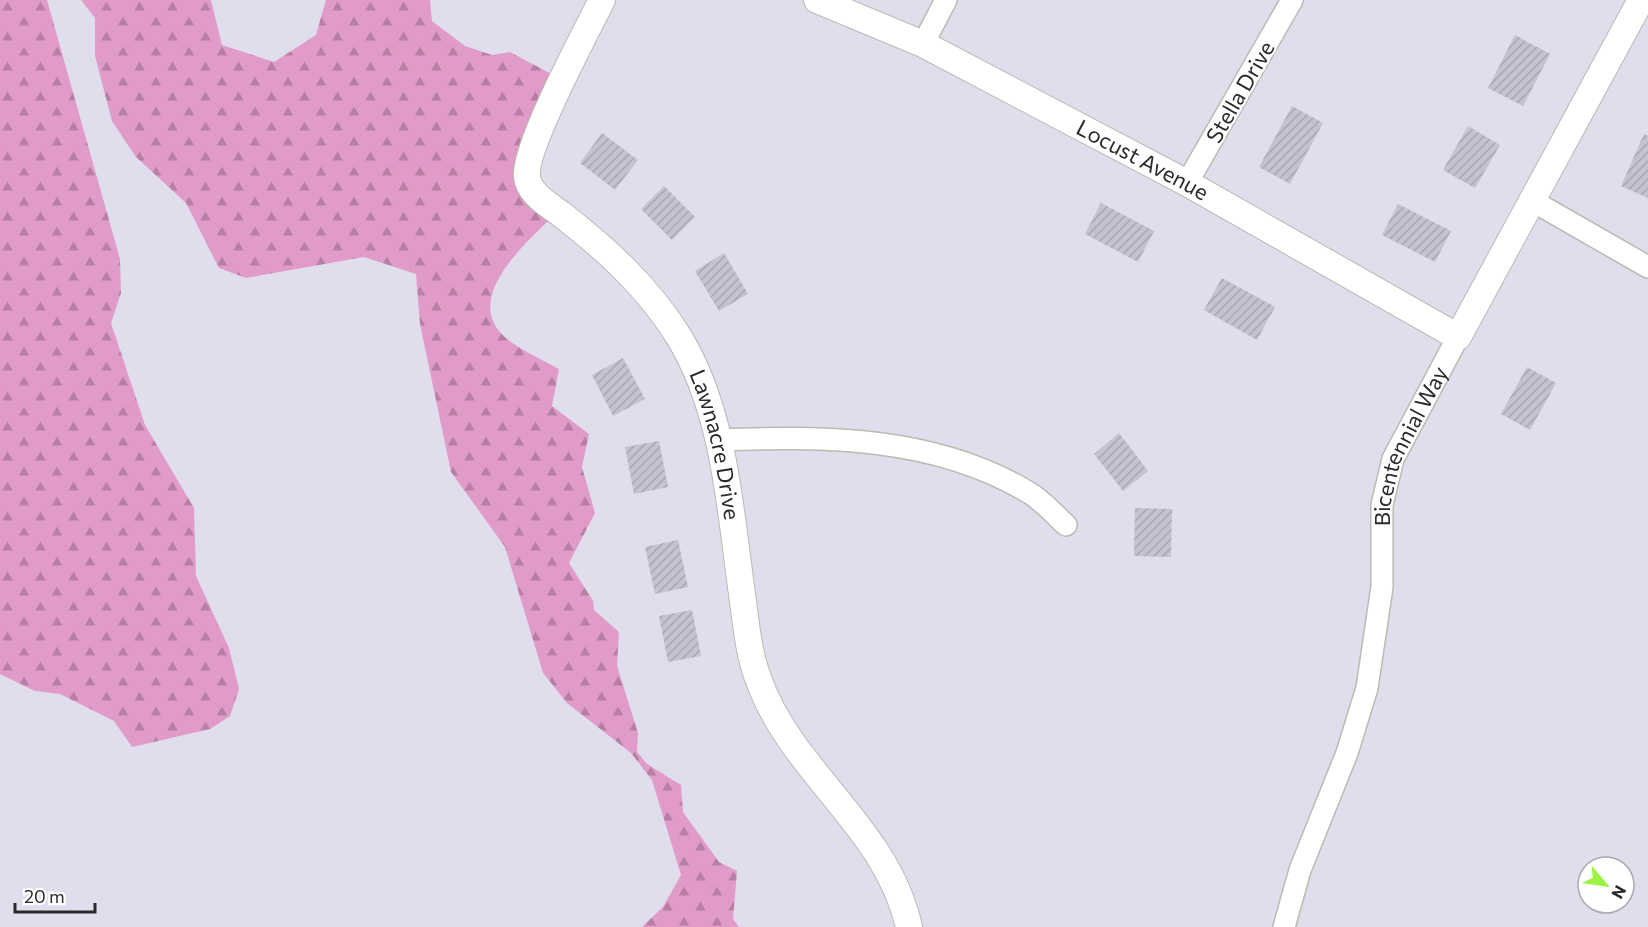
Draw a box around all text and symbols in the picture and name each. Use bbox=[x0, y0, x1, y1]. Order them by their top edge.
street label: Stella Drive bbox=[1200, 36, 1280, 148]
street label: Locust Avenue bbox=[1072, 113, 1214, 205]
street label: Bicentennial Way bbox=[1368, 361, 1453, 526]
street label: Lawnacre Drive bbox=[684, 365, 746, 522]
north arrow bbox=[1576, 855, 1636, 915]
scale bar bbox=[15, 876, 94, 914]
text: N bbox=[1608, 883, 1631, 902]
text: 20 m bbox=[24, 885, 65, 907]

